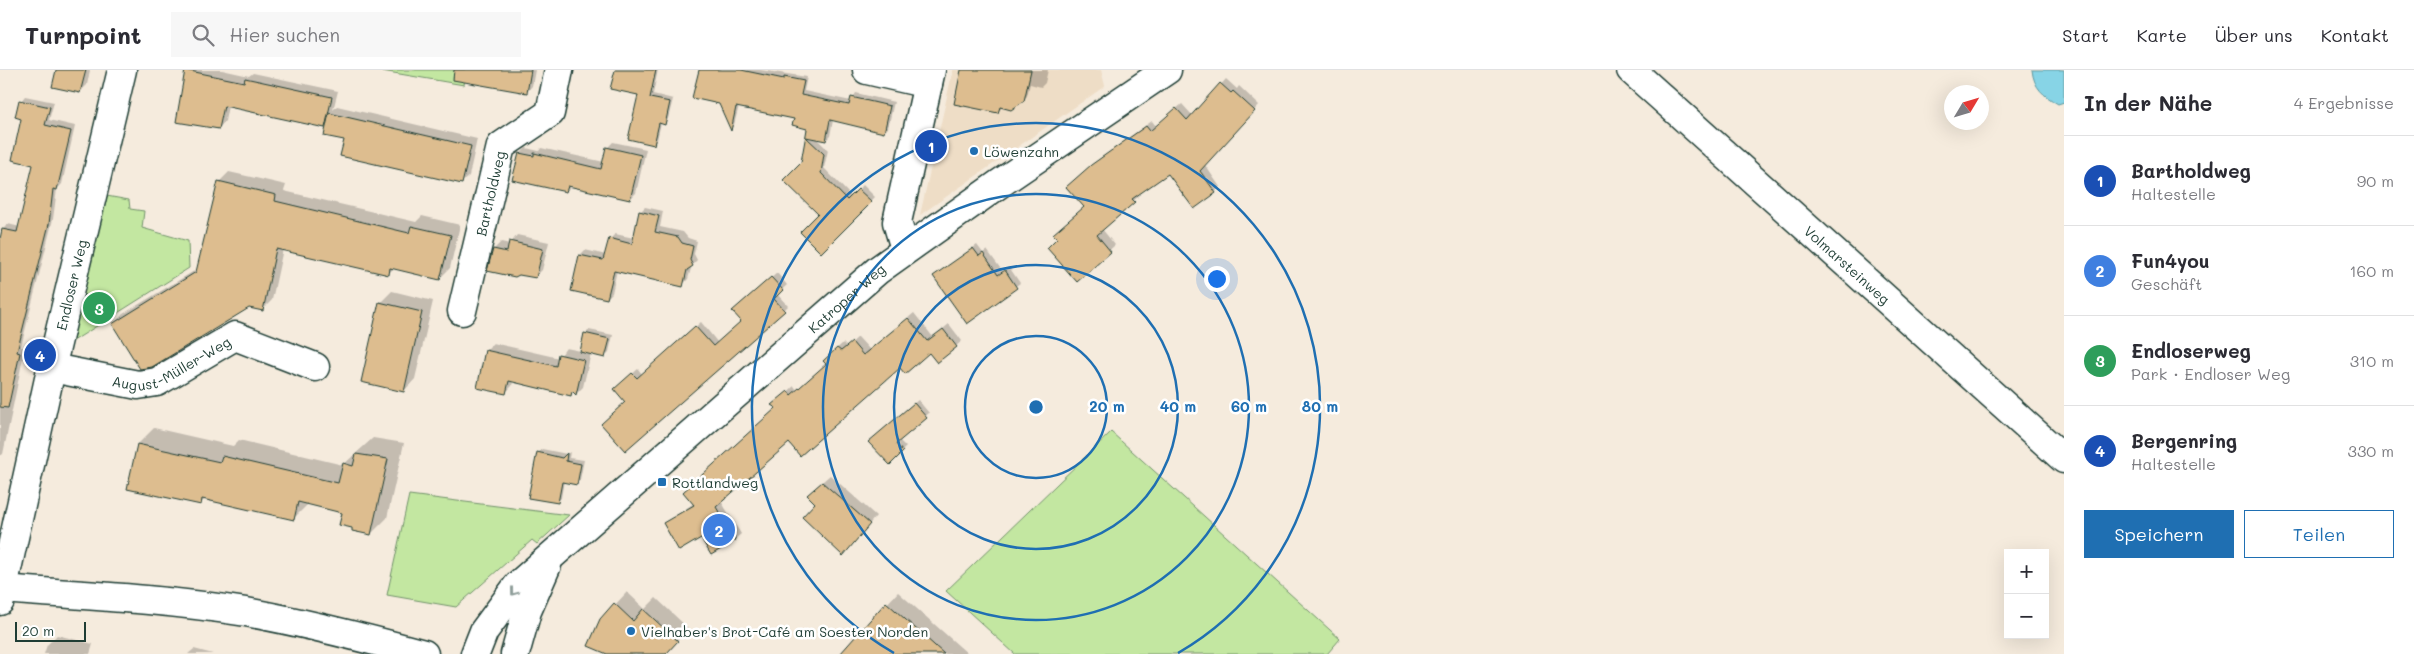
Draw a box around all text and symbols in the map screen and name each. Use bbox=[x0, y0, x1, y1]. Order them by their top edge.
search box bbox=[171, 12, 521, 57]
text: Turnpoint bbox=[25, 19, 141, 50]
icon: search bbox=[189, 21, 217, 49]
text: Hier suchen bbox=[229, 22, 340, 47]
text: Start bbox=[2062, 23, 2109, 47]
text: Karte bbox=[2137, 23, 2187, 47]
text: Über uns bbox=[2215, 23, 2293, 47]
text: Kontakt bbox=[2321, 23, 2389, 47]
north arrow bbox=[1944, 85, 1989, 130]
text: In der Nähe bbox=[2084, 89, 2212, 116]
text: 4 Ergebnisse bbox=[2294, 92, 2394, 113]
pin: 1 bbox=[915, 127, 947, 165]
place label: Löwenzahn bbox=[984, 142, 1059, 161]
marker: Löwenzahn bbox=[968, 145, 980, 157]
street label: Bartholdweg bbox=[471, 149, 509, 238]
text: Bartholdweg bbox=[2131, 158, 2251, 183]
text: 1 bbox=[2096, 170, 2104, 191]
text: 90 m bbox=[2357, 170, 2394, 191]
text: Haltestelle bbox=[2131, 183, 2216, 204]
street label: Volmarsteinweg bbox=[1801, 221, 1894, 308]
street label: Endloser Weg bbox=[51, 238, 91, 332]
text: Fun4you bbox=[2131, 248, 2210, 273]
street label: Katroper Weg bbox=[804, 259, 888, 337]
text: 2 bbox=[2096, 260, 2104, 281]
text: 160 m bbox=[2349, 260, 2394, 281]
your location bbox=[1204, 266, 1230, 292]
text: Geschäft bbox=[2131, 273, 2202, 294]
pin: 3 bbox=[83, 289, 115, 327]
street label: August-Müller-Weg bbox=[111, 331, 234, 394]
pin: 4 bbox=[24, 336, 56, 374]
text: Endloserweg bbox=[2131, 338, 2251, 363]
text: 3 bbox=[2095, 350, 2105, 371]
text: 310 m bbox=[2350, 350, 2394, 371]
text: Park · Endloser Weg bbox=[2131, 363, 2290, 384]
text: 20 m bbox=[1089, 396, 1125, 416]
text: 40 m bbox=[1160, 396, 1196, 416]
text: 60 m bbox=[1231, 396, 1267, 416]
text: 80 m bbox=[1302, 396, 1338, 416]
centre of rings bbox=[1027, 398, 1045, 416]
text: Bergenring bbox=[2131, 428, 2237, 453]
text: 4 bbox=[2095, 440, 2105, 461]
text: 330 m bbox=[2348, 440, 2394, 461]
text: Haltestelle bbox=[2131, 453, 2216, 474]
place label: Rottlandweg bbox=[672, 473, 758, 492]
marker: Rottlandweg bbox=[656, 476, 668, 488]
button: Speichern bbox=[2084, 510, 2234, 558]
button: Teilen bbox=[2244, 510, 2394, 558]
pin: 2 bbox=[703, 511, 735, 549]
map controls bbox=[2004, 549, 2049, 639]
button: + bbox=[2004, 549, 2049, 594]
one-way arrow bbox=[511, 586, 519, 595]
button: − bbox=[2004, 594, 2049, 639]
scale bar bbox=[15, 619, 86, 642]
text: 20 m bbox=[22, 621, 54, 640]
place label: Vielhaber's Brot-Café am Soester Norden bbox=[641, 622, 928, 641]
marker: Vielhaber's Brot-Café am Soester Norden bbox=[625, 625, 637, 637]

